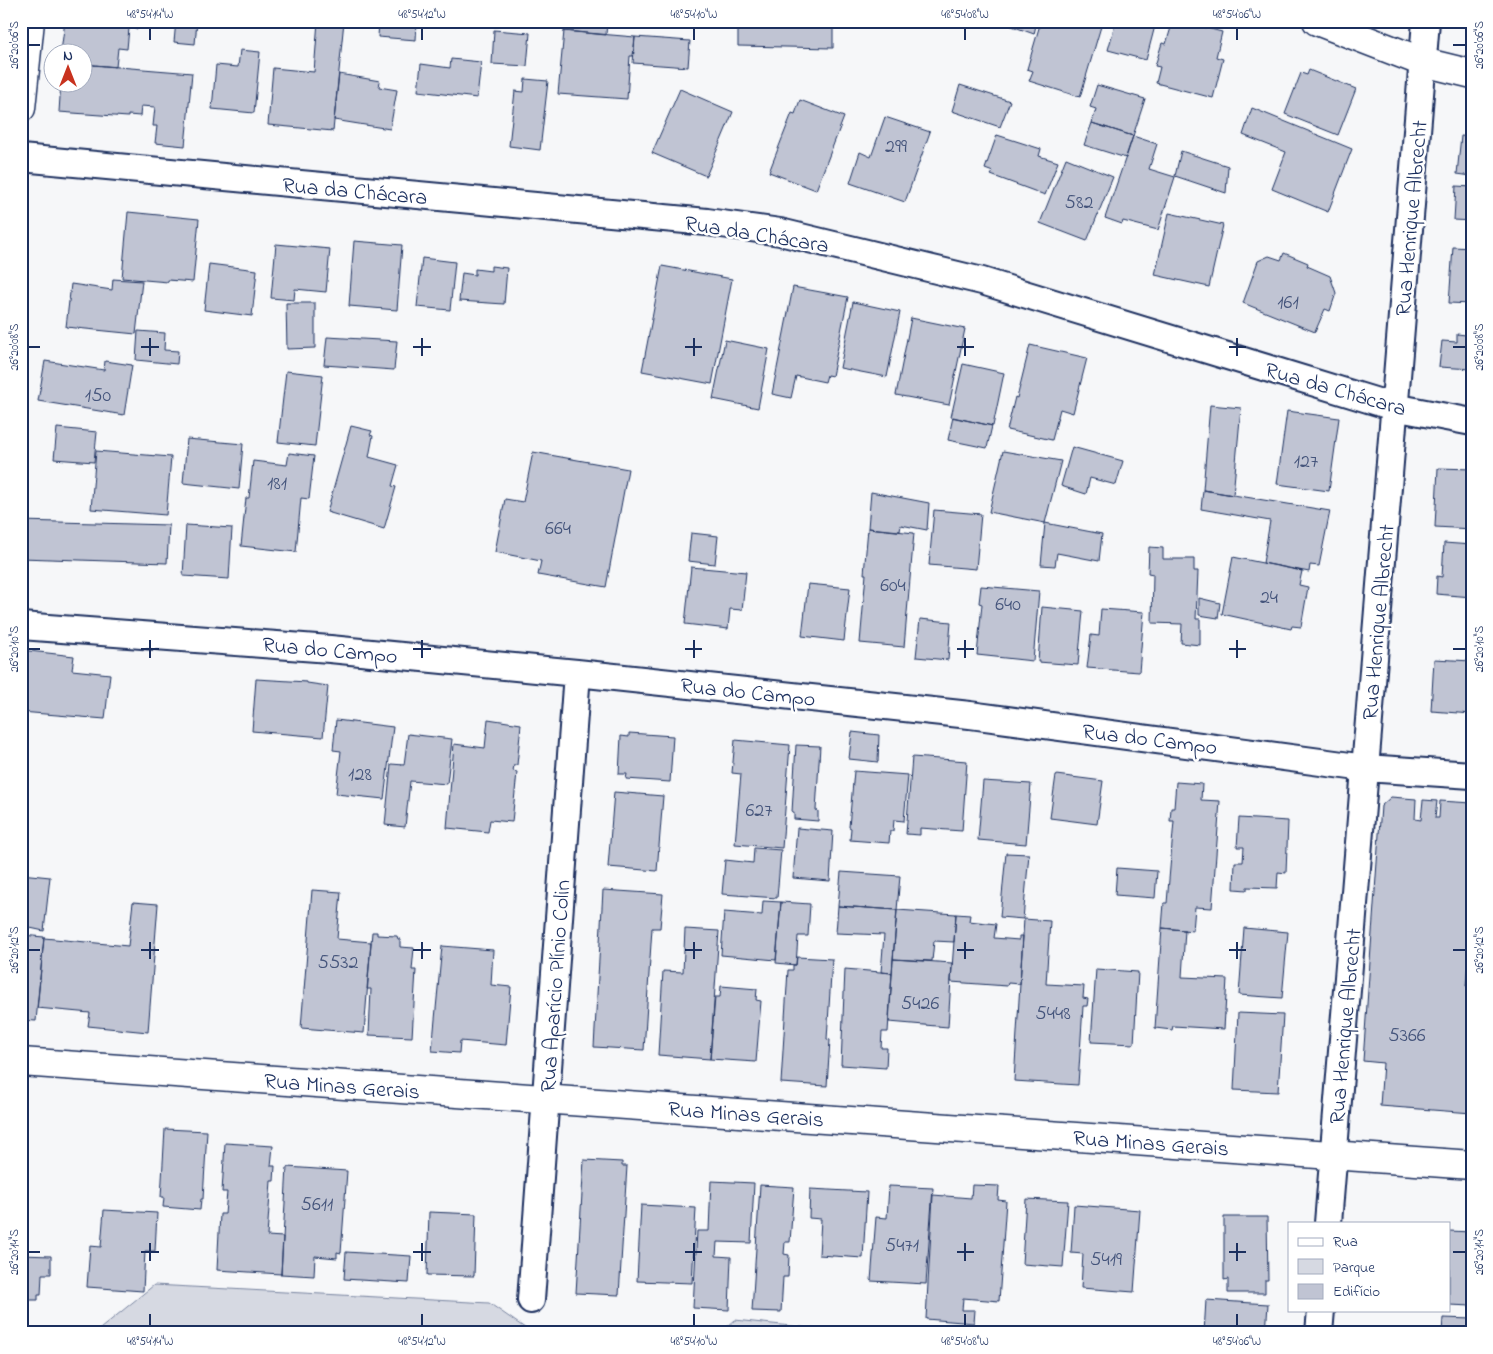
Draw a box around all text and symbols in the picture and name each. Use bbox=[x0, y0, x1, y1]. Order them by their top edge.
text: 48°54'14"W bbox=[127, 6, 173, 24]
text: 48°54'12"W bbox=[398, 6, 446, 24]
text: 48°54'10"W bbox=[671, 6, 717, 24]
text: 48°54'08"W bbox=[941, 6, 989, 24]
text: 48°54'06"W bbox=[1213, 6, 1261, 24]
text: 26°20'06"S bbox=[6, 21, 24, 69]
text: 26°20'06"S bbox=[1471, 21, 1489, 69]
north arrow bbox=[42, 42, 92, 92]
text: N bbox=[63, 46, 73, 67]
street label: Rua Henrique Albrecht bbox=[1388, 118, 1438, 318]
house number: 299 bbox=[885, 133, 907, 162]
street label: Rua da Chácara bbox=[281, 171, 429, 215]
house number: 582 bbox=[1065, 189, 1093, 218]
street label: Rua da Chácara bbox=[682, 209, 831, 263]
house number: 161 bbox=[1277, 289, 1299, 318]
text: 26°20'08"S bbox=[6, 323, 24, 371]
text: 26°20'08"S bbox=[1471, 323, 1489, 371]
street label: Rua da Chácara bbox=[1261, 355, 1410, 426]
house number: 150 bbox=[85, 382, 112, 411]
house number: 127 bbox=[1294, 448, 1318, 477]
house number: 181 bbox=[267, 470, 287, 499]
house number: 664 bbox=[545, 515, 571, 544]
street label: Rua Henrique Albrecht bbox=[1355, 522, 1405, 722]
house number: 604 bbox=[880, 572, 906, 601]
house number: 24 bbox=[1260, 584, 1278, 613]
house number: 640 bbox=[995, 591, 1021, 620]
text: 26°20'10"S bbox=[6, 626, 24, 672]
text: 26°20'10"S bbox=[1471, 626, 1489, 672]
street label: Rua do Campo bbox=[261, 630, 399, 674]
street label: Rua do Campo bbox=[678, 671, 817, 717]
street label: Rua do Campo bbox=[1080, 717, 1219, 765]
house number: 128 bbox=[348, 761, 372, 790]
house number: 627 bbox=[746, 797, 772, 826]
street label: Rua Aparício Plínio Colin bbox=[534, 879, 580, 1094]
text: 26°20'12"S bbox=[6, 926, 24, 974]
street label: Rua Henrique Albrecht bbox=[1322, 926, 1372, 1126]
text: 26°20'12"S bbox=[1471, 926, 1489, 974]
house number: 5532 bbox=[317, 949, 359, 978]
house number: 5426 bbox=[901, 990, 939, 1019]
house number: 5448 bbox=[1035, 1000, 1071, 1029]
house number: 5366 bbox=[1388, 1022, 1426, 1051]
street label: Rua Minas Gerais bbox=[263, 1067, 421, 1109]
street label: Rua Minas Gerais bbox=[667, 1095, 825, 1137]
street label: Rua Minas Gerais bbox=[1072, 1124, 1230, 1166]
house number: 5611 bbox=[301, 1191, 333, 1220]
legend bbox=[1288, 1222, 1450, 1312]
text: 26°20'14"S bbox=[6, 1229, 24, 1275]
text: 26°20'14"S bbox=[1471, 1229, 1489, 1275]
text: Rua bbox=[1333, 1231, 1358, 1253]
house number: 5471 bbox=[885, 1232, 919, 1261]
house number: 5419 bbox=[1090, 1246, 1122, 1275]
text: Parque bbox=[1333, 1257, 1375, 1279]
text: Edifício bbox=[1333, 1281, 1380, 1303]
text: 48°54'14"W bbox=[127, 1333, 173, 1351]
text: 48°54'12"W bbox=[398, 1333, 446, 1351]
text: 48°54'10"W bbox=[671, 1333, 717, 1351]
text: 48°54'08"W bbox=[941, 1333, 989, 1351]
text: 48°54'06"W bbox=[1213, 1333, 1261, 1351]

